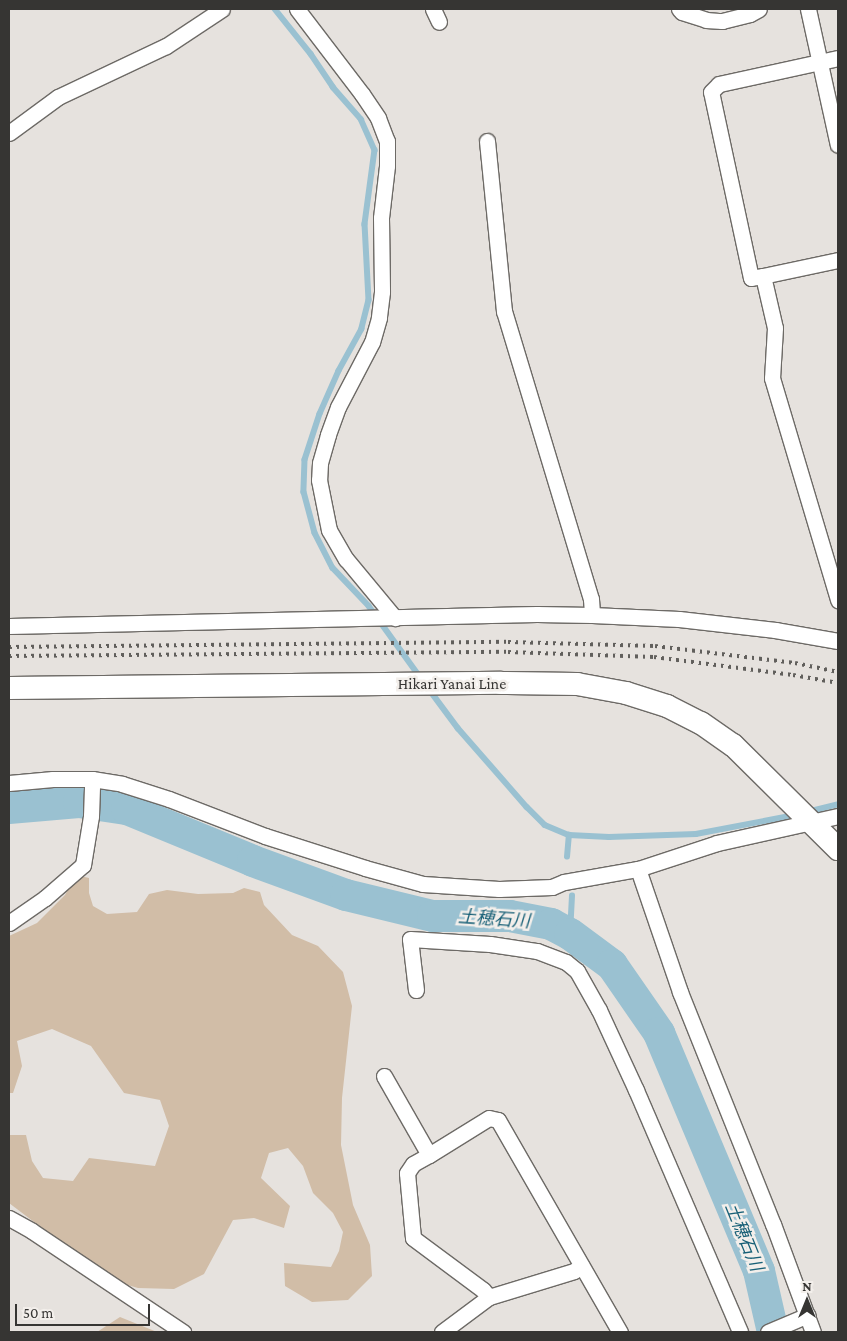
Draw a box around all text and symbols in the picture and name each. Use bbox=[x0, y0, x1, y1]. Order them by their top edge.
street label: Hikari Yanai Line bbox=[398, 674, 506, 694]
water label: 土穂石川 bbox=[457, 906, 531, 932]
water label: 土穂石川 bbox=[721, 1200, 767, 1274]
north arrow bbox=[782, 1276, 832, 1326]
text: N bbox=[802, 1278, 812, 1294]
scale bar bbox=[18, 1294, 152, 1326]
text: 50 m bbox=[23, 1305, 53, 1321]

